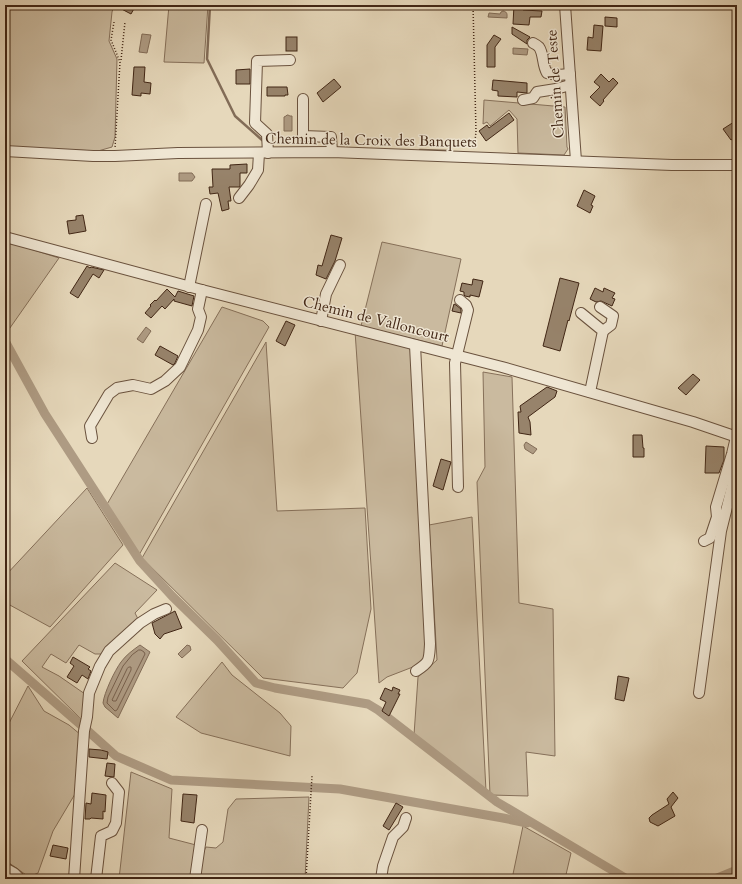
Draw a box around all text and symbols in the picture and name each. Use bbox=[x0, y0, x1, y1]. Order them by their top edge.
street label: Chemin de Teste bbox=[541, 29, 569, 139]
street label: Chemin de la Croix des Banquets bbox=[265, 128, 477, 152]
street label: Chemin de Valloncourt bbox=[301, 291, 451, 347]

